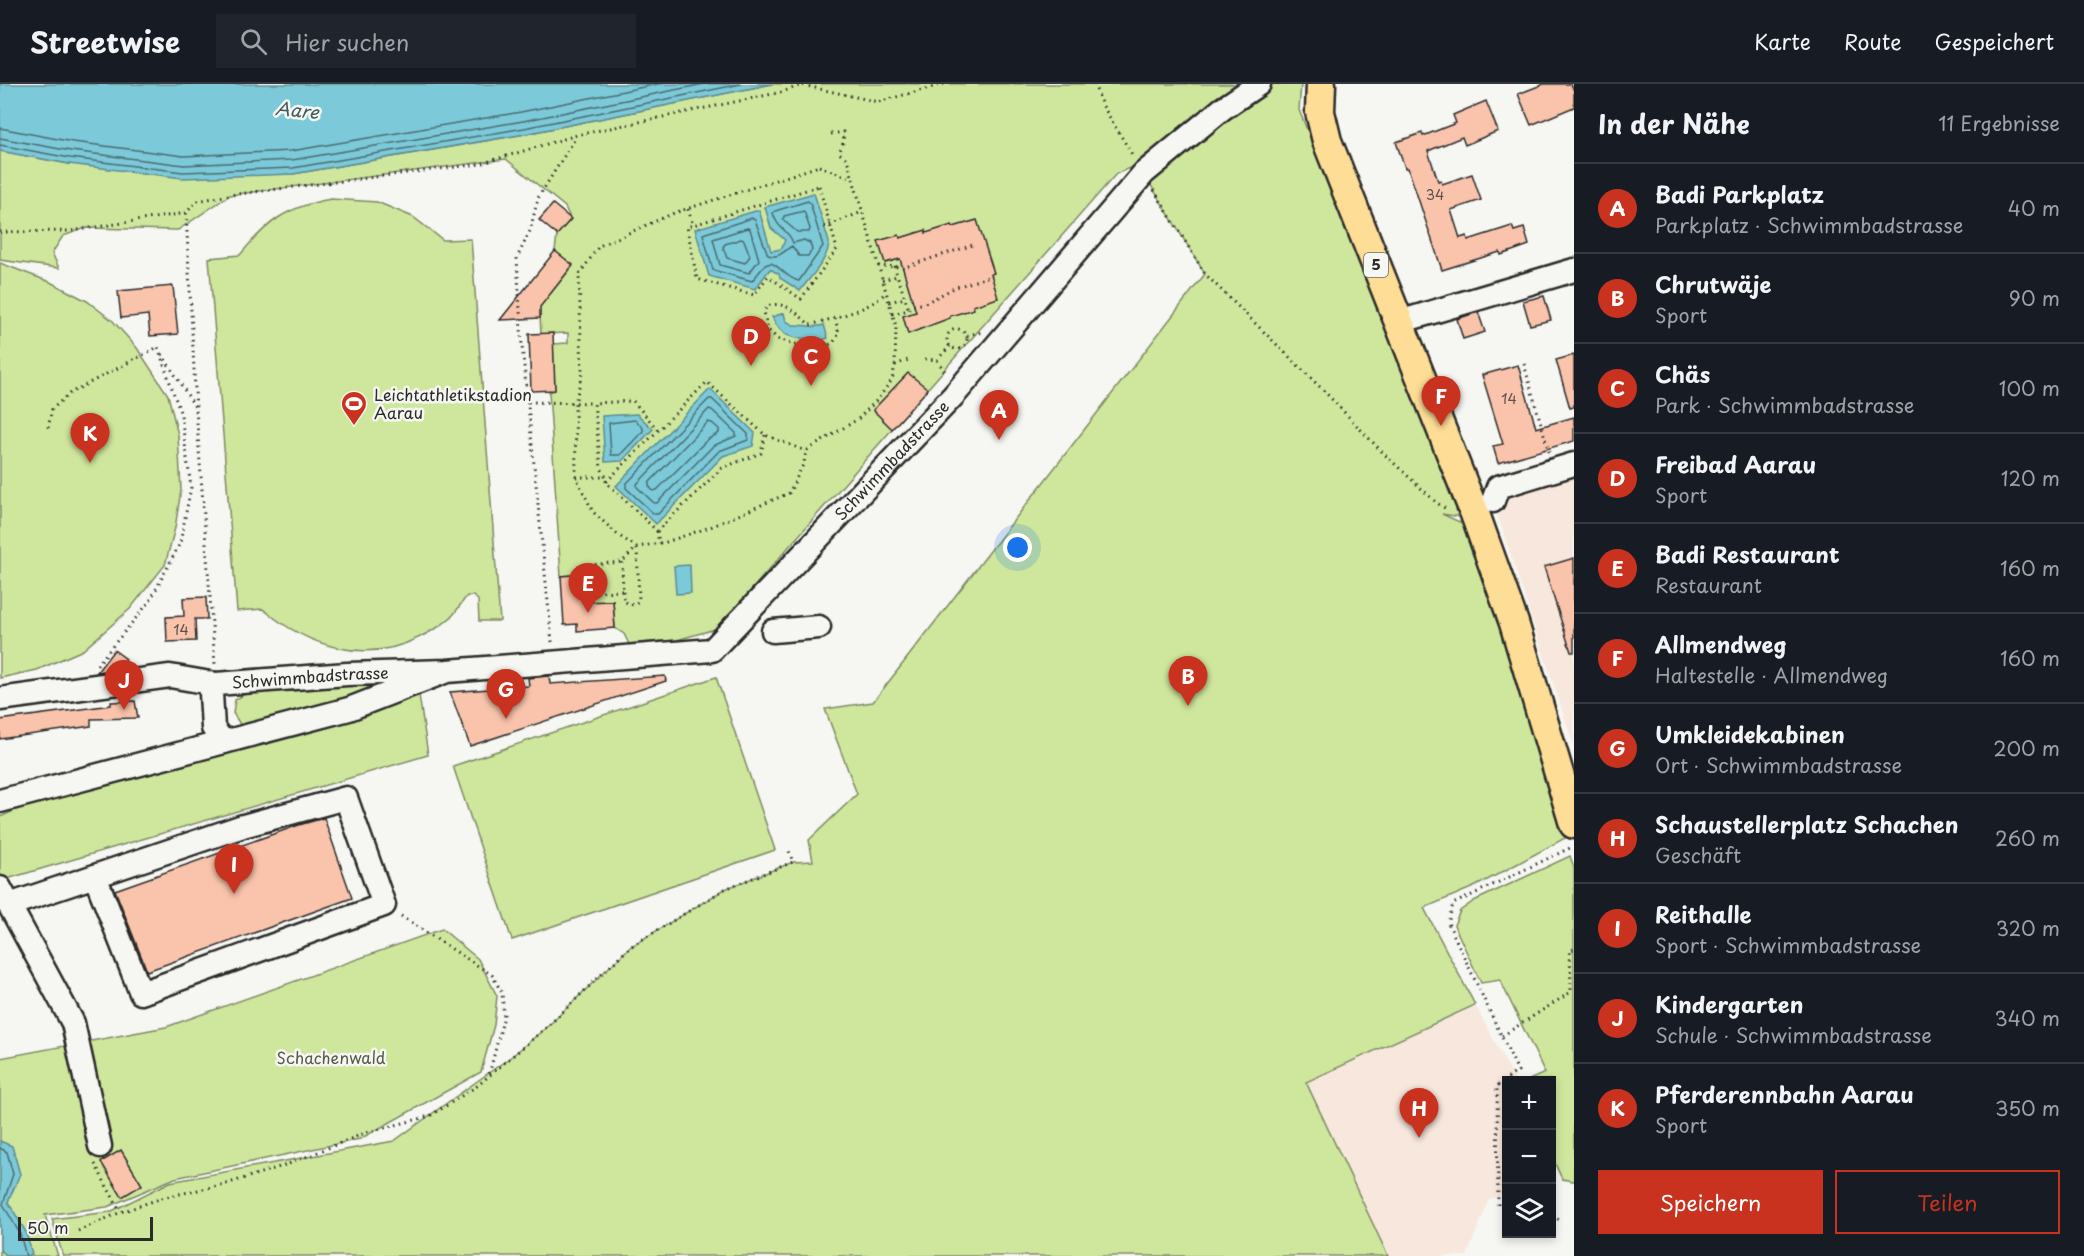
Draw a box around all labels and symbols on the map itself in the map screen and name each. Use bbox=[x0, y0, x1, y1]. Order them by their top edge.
water label: Aare bbox=[274, 94, 322, 125]
house number: 34 bbox=[1426, 184, 1444, 205]
road number: 5 bbox=[1364, 253, 1388, 277]
pin: D bbox=[732, 316, 771, 366]
pin: C bbox=[792, 336, 830, 386]
pin: F bbox=[1422, 376, 1460, 426]
place label: Leichtathletikstadion Aarau bbox=[374, 382, 532, 424]
house number: 14 bbox=[1501, 388, 1517, 409]
sports icon: Leichtathletikstadion Aarau bbox=[339, 389, 369, 427]
pin: A bbox=[980, 390, 1018, 440]
street label: Schwimmbadstrasse bbox=[828, 395, 954, 525]
pin: K bbox=[70, 414, 110, 463]
your location bbox=[1003, 533, 1032, 562]
pin: E bbox=[568, 564, 608, 613]
house number: 14 bbox=[173, 619, 189, 640]
pin: B bbox=[1168, 656, 1208, 706]
pin: J bbox=[104, 660, 144, 710]
street label: Schwimmbadstrasse bbox=[231, 660, 389, 694]
pin: G bbox=[486, 670, 526, 719]
pin: I bbox=[214, 844, 254, 894]
park label: Schachenwald bbox=[276, 1045, 386, 1069]
pin: H bbox=[1400, 1088, 1438, 1138]
scale bar bbox=[18, 1214, 153, 1242]

